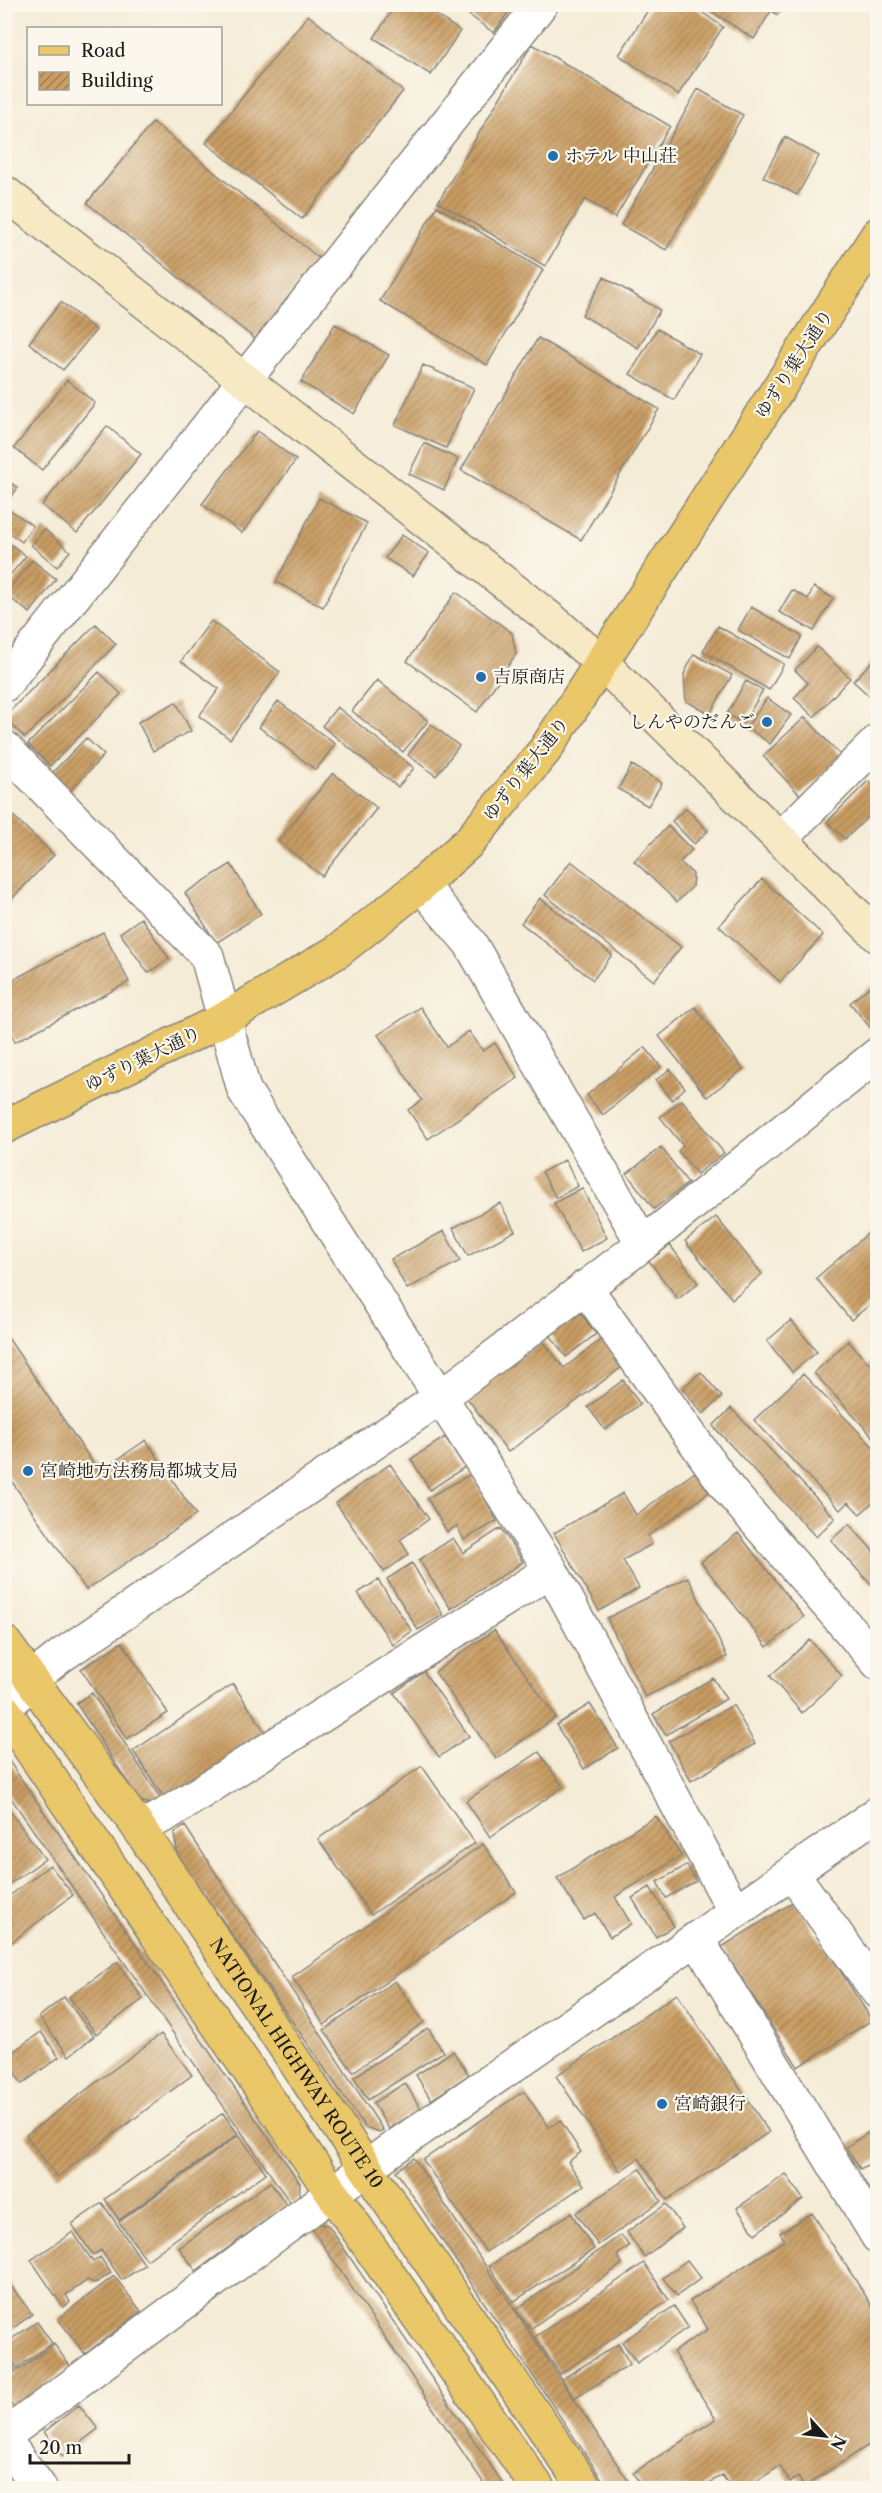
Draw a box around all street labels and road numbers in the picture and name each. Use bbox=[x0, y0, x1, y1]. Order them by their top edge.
street label: ゆずり葉大通り bbox=[750, 305, 838, 423]
street label: ゆずり葉大通り bbox=[479, 713, 573, 825]
street label: ゆずり葉大通り bbox=[82, 1021, 204, 1097]
street label: NATIONAL HIGHWAY ROUTE 10 bbox=[205, 1934, 388, 2193]

